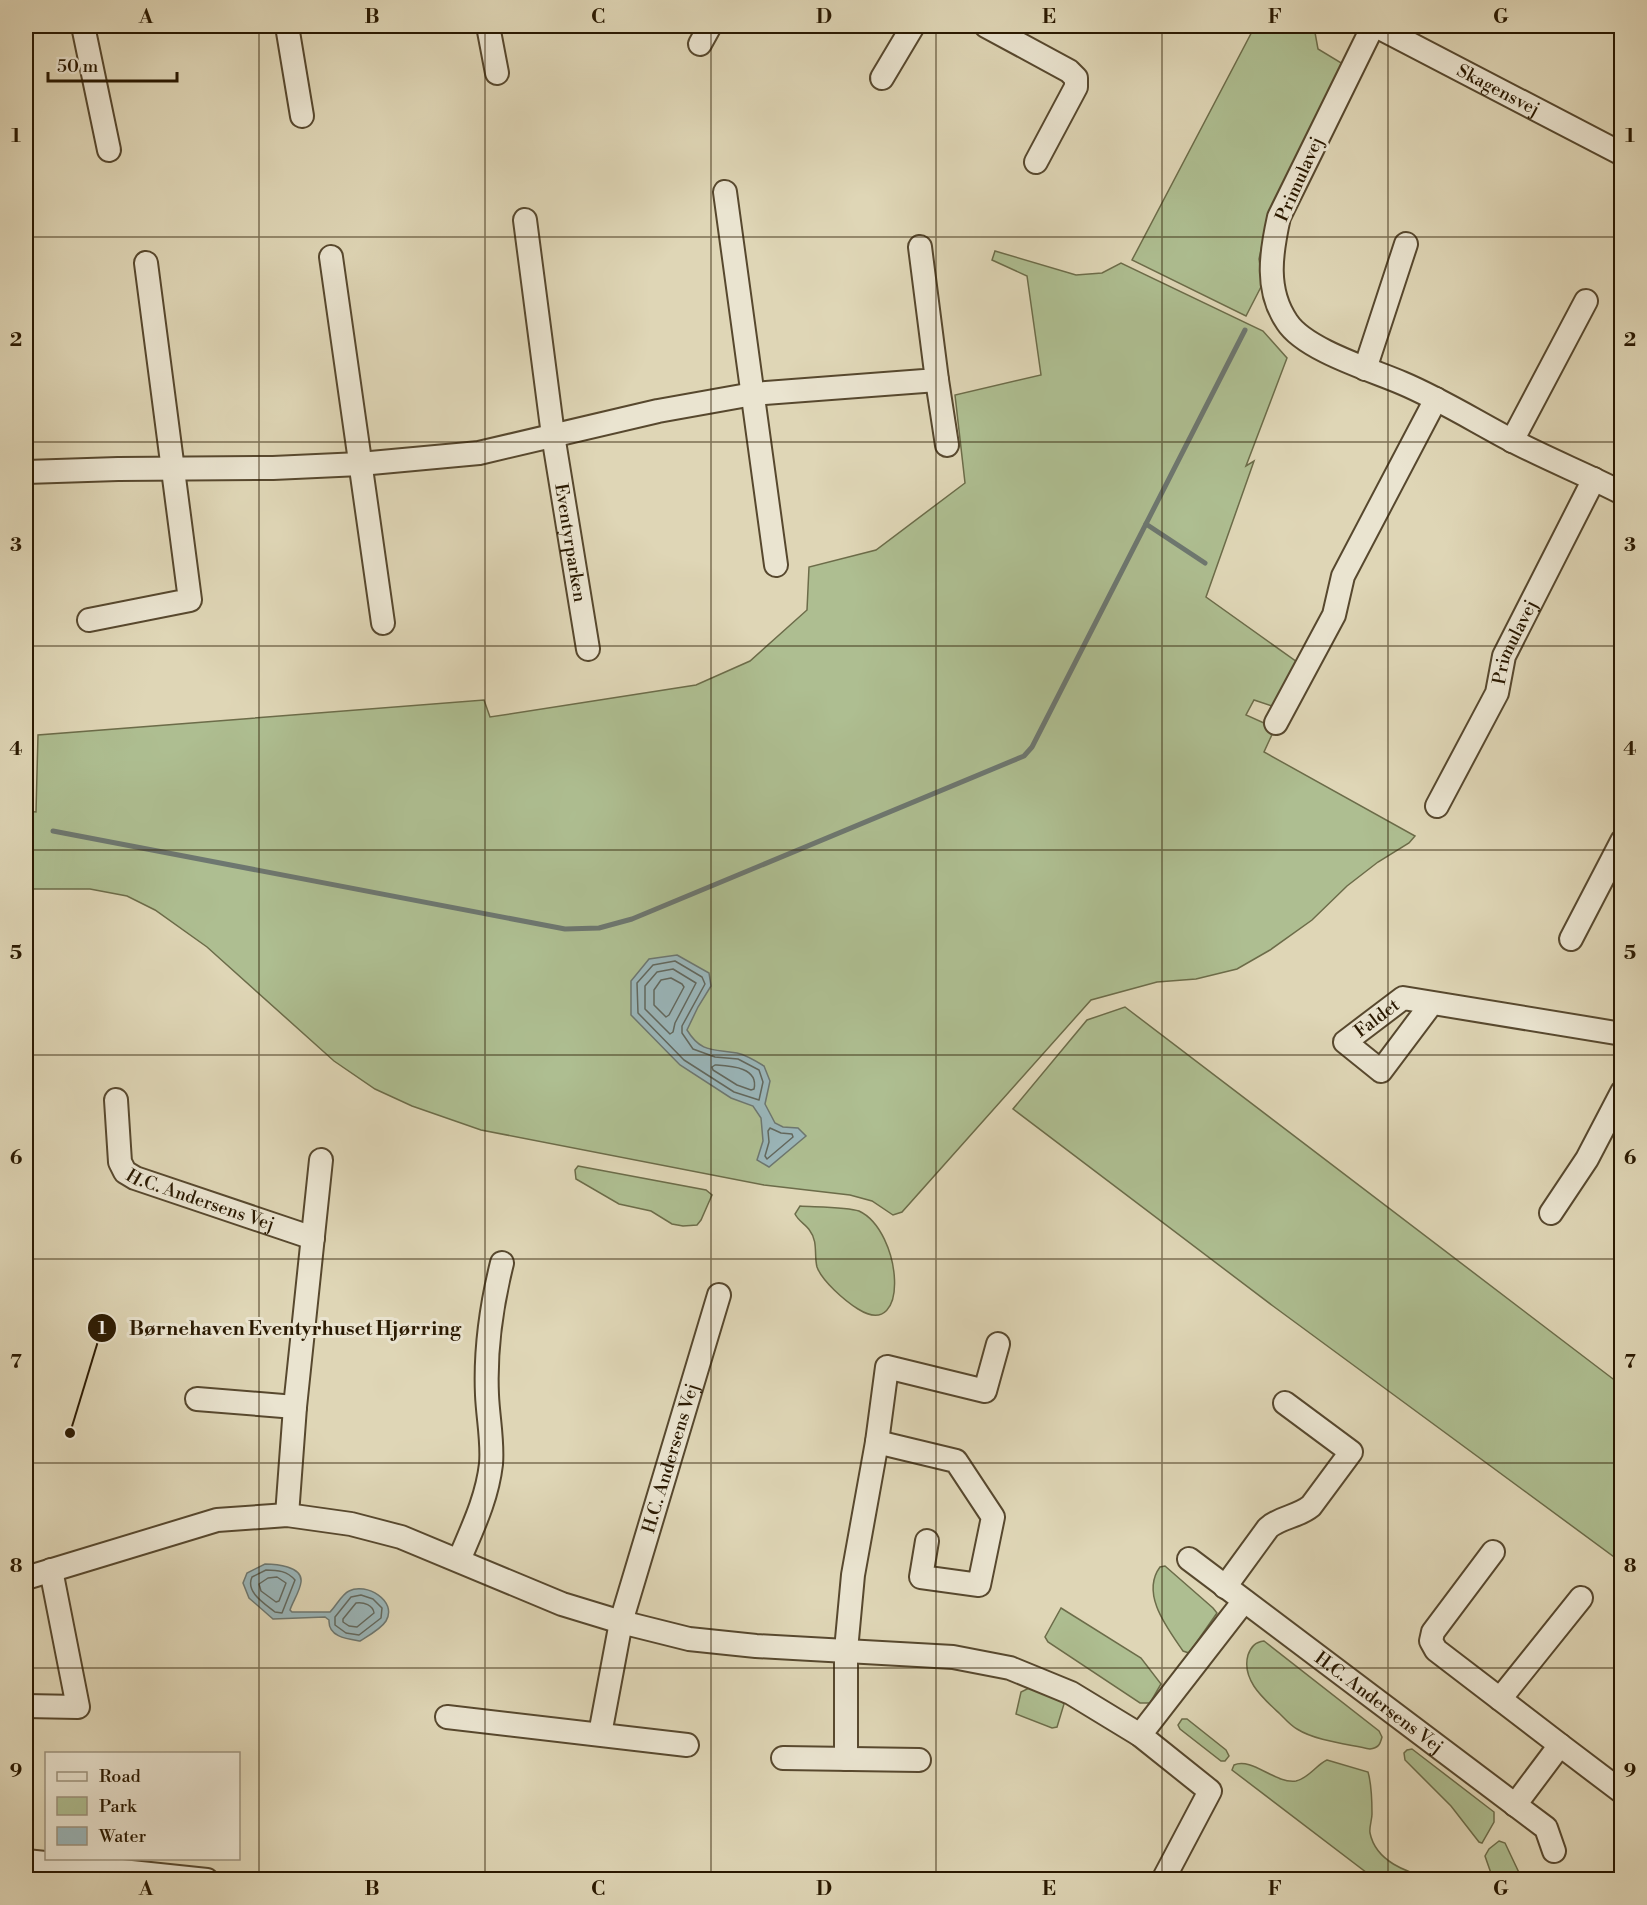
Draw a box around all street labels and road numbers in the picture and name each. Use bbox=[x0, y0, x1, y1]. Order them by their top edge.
street label: Skagensvej bbox=[1453, 59, 1544, 121]
street label: Primulavej bbox=[1271, 133, 1328, 225]
street label: Eventyrparken bbox=[549, 482, 591, 604]
street label: Primulavej bbox=[1488, 596, 1543, 687]
street label: Faldet bbox=[1350, 993, 1405, 1043]
street label: H.C. Andersens Vej bbox=[121, 1164, 277, 1236]
street label: H.C. Andersens Vej bbox=[637, 1381, 704, 1536]
street label: H.C. Andersens Vej bbox=[1310, 1647, 1448, 1759]

